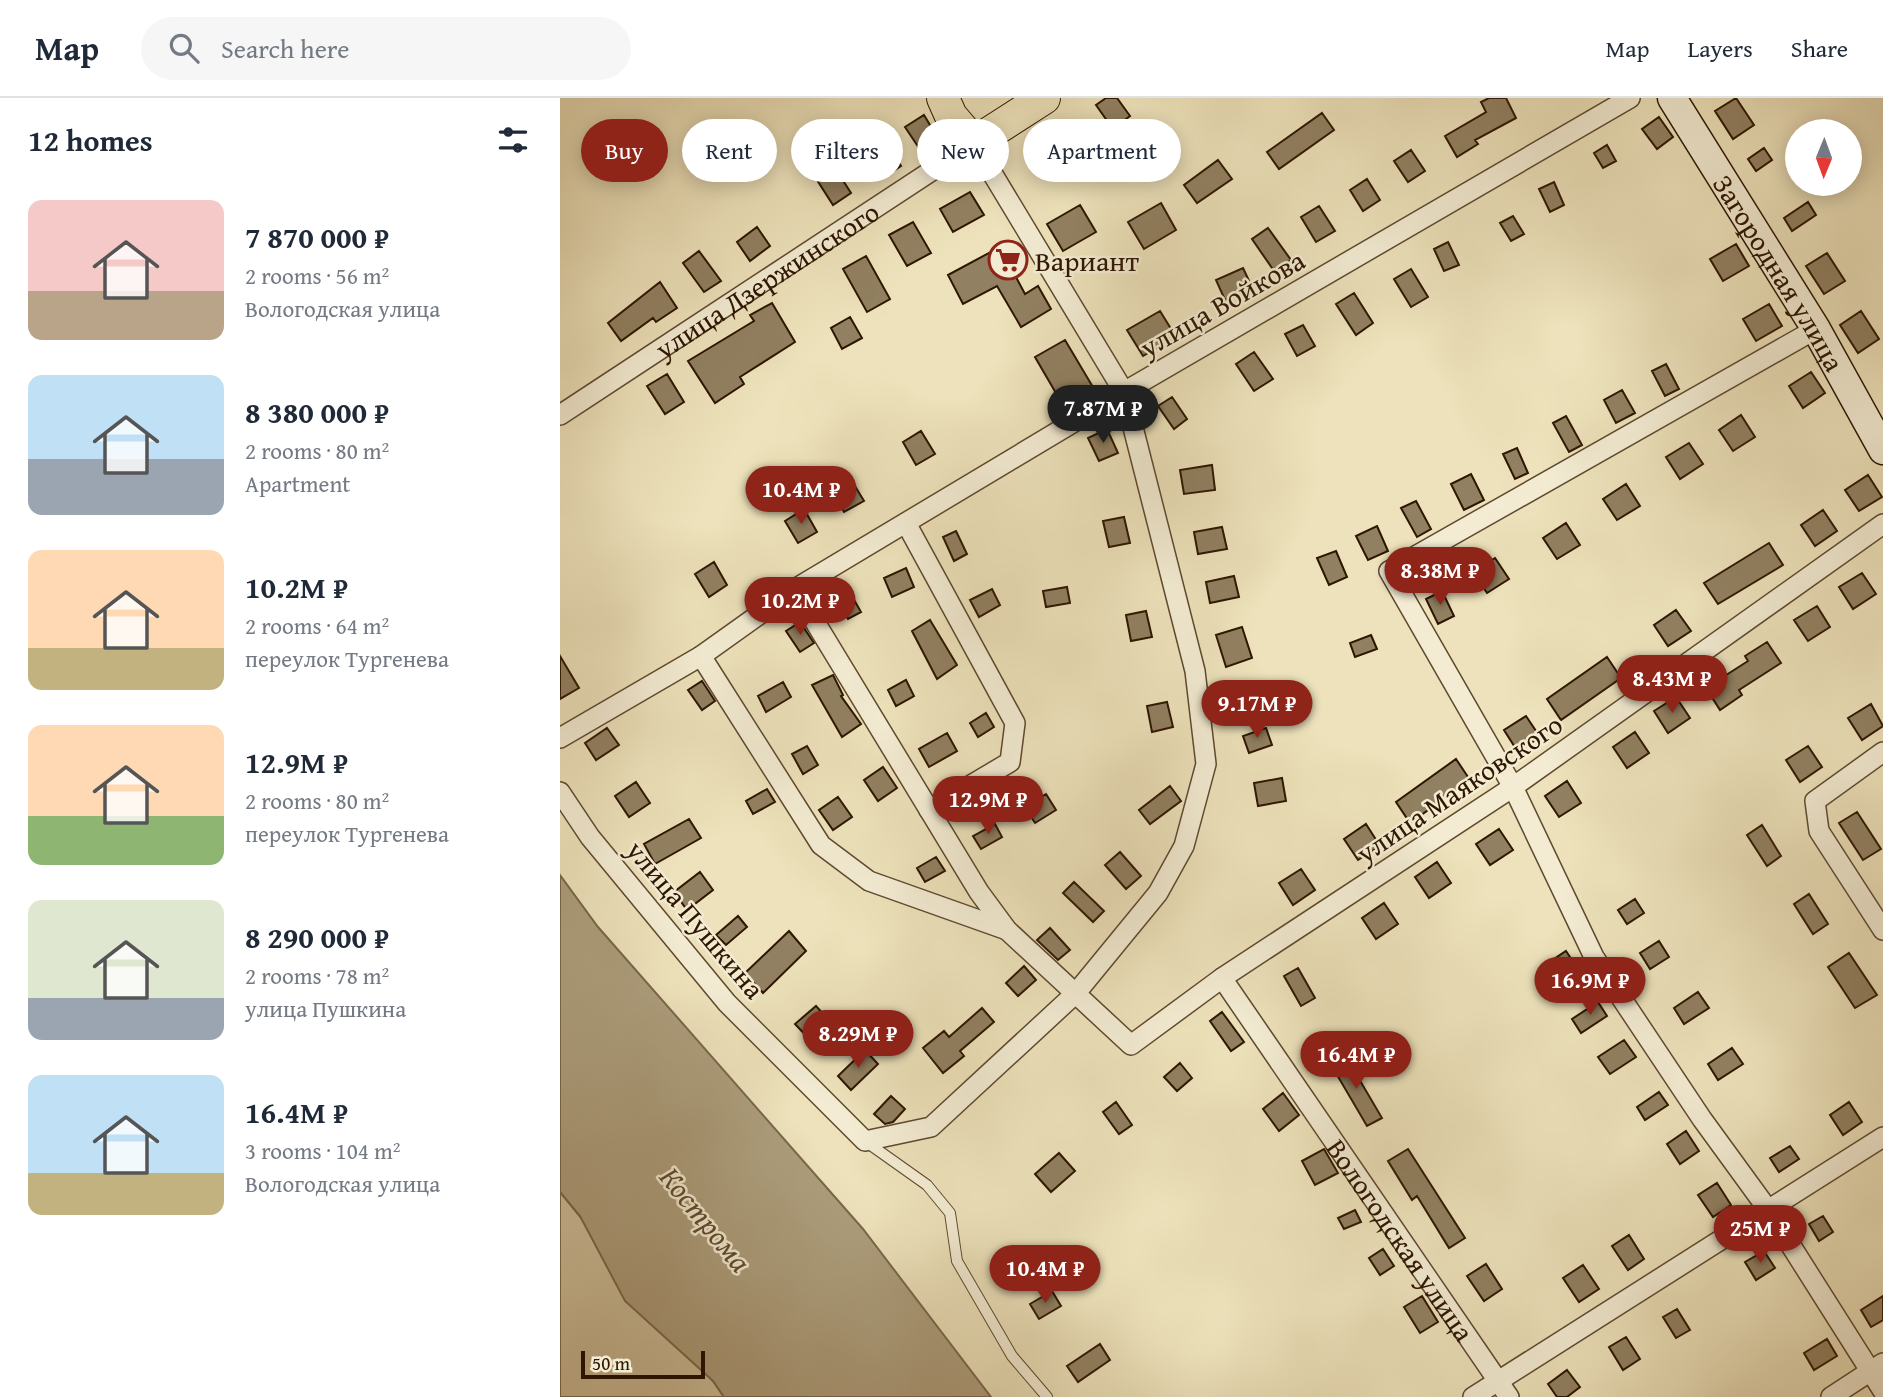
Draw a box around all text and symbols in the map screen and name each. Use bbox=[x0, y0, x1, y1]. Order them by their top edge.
search box bbox=[141, 17, 631, 80]
text: Map bbox=[35, 24, 99, 72]
icon: search bbox=[165, 29, 203, 67]
text: Search here bbox=[221, 29, 349, 68]
text: Map bbox=[1606, 31, 1649, 66]
text: Layers bbox=[1687, 31, 1753, 66]
text: Share bbox=[1791, 31, 1848, 66]
text: 12 homes bbox=[28, 118, 153, 162]
chip: Buy bbox=[581, 119, 668, 182]
chip: Rent bbox=[682, 119, 777, 182]
chip: Filters bbox=[791, 119, 903, 182]
chip: New bbox=[917, 119, 1009, 182]
chip: Apartment bbox=[1023, 119, 1181, 182]
north arrow bbox=[1785, 119, 1862, 196]
map controls bbox=[1785, 119, 1862, 196]
icon: filters bbox=[494, 121, 532, 159]
street label: Загородная улица bbox=[1704, 166, 1856, 379]
street label: улица Дзержинского bbox=[645, 191, 887, 369]
text: 7 870 000 ₽ bbox=[245, 215, 389, 259]
icon: home bbox=[84, 228, 168, 312]
supermarket icon: Вариант bbox=[987, 239, 1029, 281]
street label: улица Войкова bbox=[1131, 239, 1313, 367]
place label: Вариант bbox=[1035, 240, 1140, 281]
text: 2 rooms · 56 m² bbox=[245, 259, 389, 292]
text: Вологодская улица bbox=[245, 292, 440, 325]
pin: 7.87M ₽ bbox=[1038, 386, 1168, 445]
text: 8 380 000 ₽ bbox=[245, 390, 389, 434]
text: 7.87M ₽ bbox=[1063, 391, 1143, 424]
icon: home bbox=[84, 403, 168, 487]
text: 2 rooms · 80 m² bbox=[245, 434, 389, 467]
pin: 10.4M ₽ bbox=[736, 466, 866, 526]
text: Apartment bbox=[245, 467, 350, 500]
text: 10.4M ₽ bbox=[761, 472, 841, 505]
pin: 8.38M ₽ bbox=[1375, 547, 1505, 607]
text: 8.38M ₽ bbox=[1400, 553, 1480, 586]
text: 10.2M ₽ bbox=[245, 565, 348, 609]
icon: home bbox=[84, 578, 168, 662]
pin: 10.2M ₽ bbox=[735, 578, 865, 637]
text: 10.2M ₽ bbox=[760, 583, 840, 616]
text: 2 rooms · 64 m² bbox=[245, 609, 389, 642]
text: переулок Тургенева bbox=[245, 642, 449, 675]
pin: 8.43M ₽ bbox=[1607, 656, 1737, 715]
text: 8.43M ₽ bbox=[1632, 661, 1712, 694]
pin: 9.17M ₽ bbox=[1192, 680, 1322, 740]
text: 9.17M ₽ bbox=[1217, 686, 1297, 719]
street label: улица Маяковского bbox=[1347, 704, 1570, 873]
text: 12.9M ₽ bbox=[245, 740, 348, 784]
icon: home bbox=[84, 753, 168, 837]
pin: 12.9M ₽ bbox=[923, 776, 1053, 836]
text: 12.9M ₽ bbox=[948, 782, 1028, 815]
text: 2 rooms · 80 m² bbox=[245, 784, 389, 817]
text: переулок Тургенева bbox=[245, 817, 449, 850]
street label: улица Пушкина bbox=[617, 830, 775, 1008]
text: 8 290 000 ₽ bbox=[245, 915, 389, 959]
icon: home bbox=[84, 928, 168, 1012]
pin: 16.9M ₽ bbox=[1525, 958, 1655, 1017]
text: 2 rooms · 78 m² bbox=[245, 959, 389, 992]
text: 16.9M ₽ bbox=[1550, 963, 1630, 996]
text: улица Пушкина bbox=[245, 992, 406, 1025]
pin: 8.29M ₽ bbox=[793, 1010, 923, 1070]
text: 8.29M ₽ bbox=[818, 1016, 898, 1049]
pin: 16.4M ₽ bbox=[1291, 1032, 1421, 1091]
text: 16.4M ₽ bbox=[1316, 1037, 1396, 1070]
text: 16.4M ₽ bbox=[245, 1090, 348, 1134]
icon: home bbox=[84, 1103, 168, 1187]
street label: Вологодская улица bbox=[1317, 1130, 1486, 1350]
text: 3 rooms · 104 m² bbox=[245, 1134, 400, 1167]
water label: Кострома bbox=[650, 1157, 762, 1281]
text: Вологодская улица bbox=[245, 1167, 440, 1200]
pin: 25M ₽ bbox=[1711, 1206, 1809, 1265]
text: 25M ₽ bbox=[1730, 1211, 1790, 1244]
pin: 10.4M ₽ bbox=[980, 1246, 1110, 1305]
text: 10.4M ₽ bbox=[1005, 1251, 1085, 1284]
scale bar bbox=[581, 1348, 705, 1380]
text: 50 m bbox=[592, 1349, 630, 1377]

